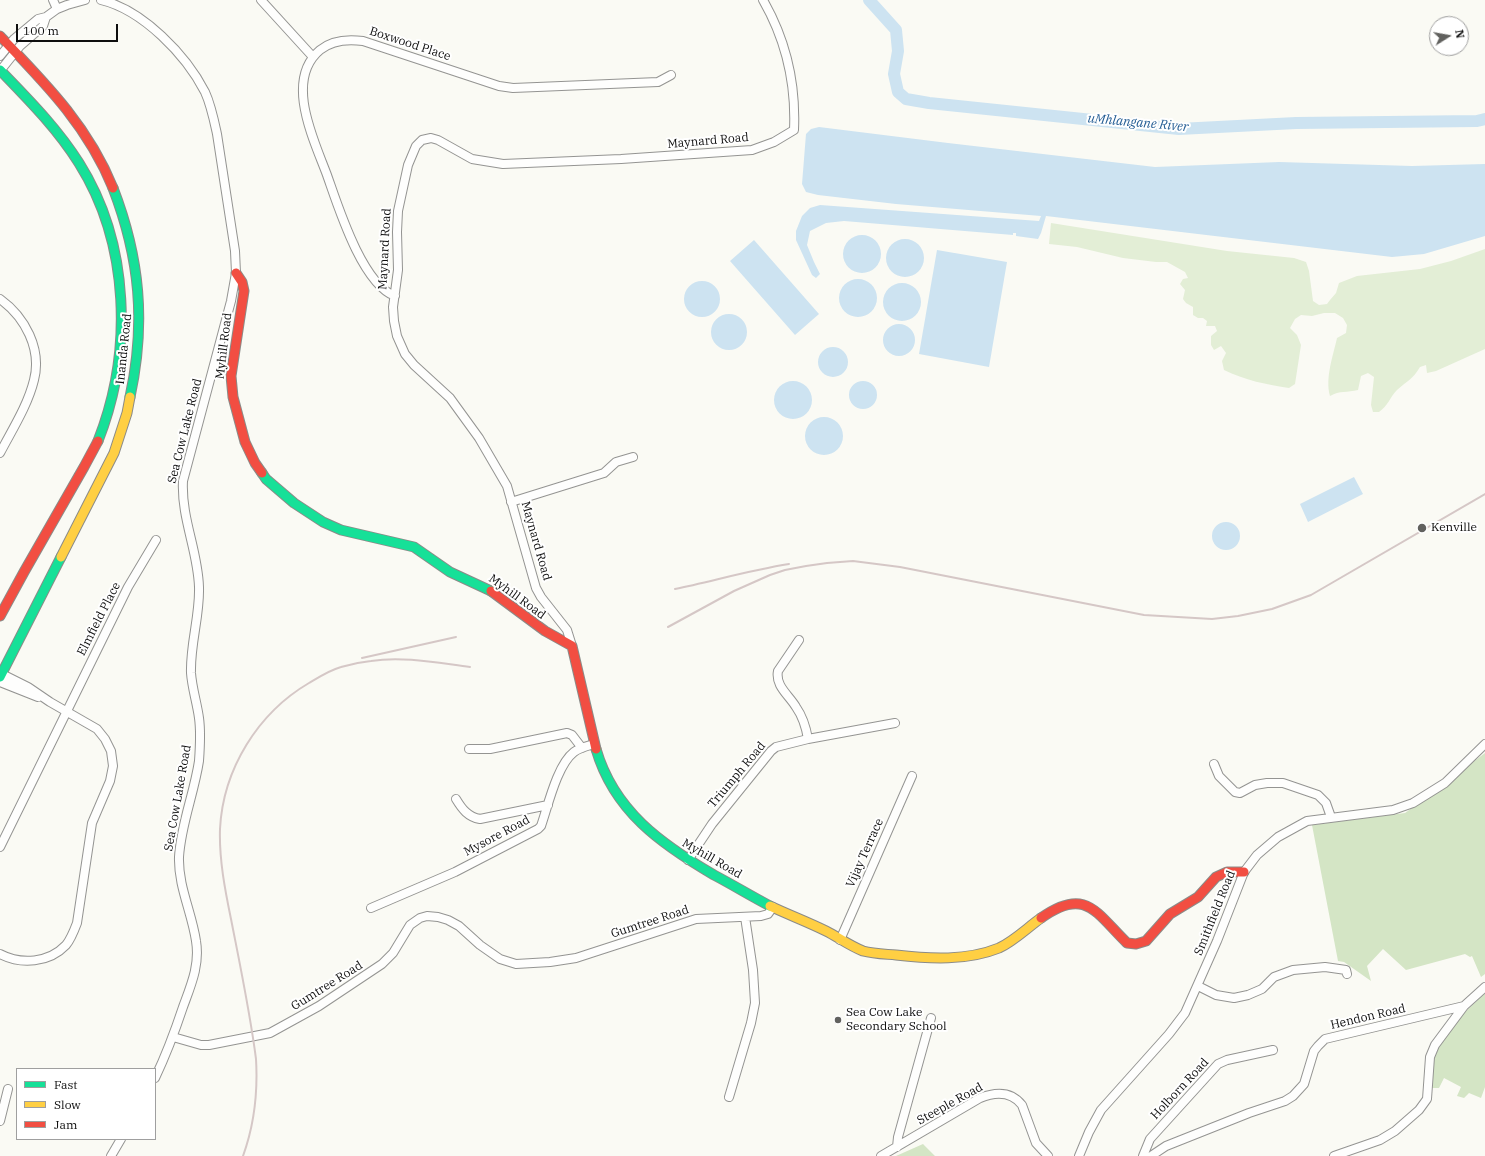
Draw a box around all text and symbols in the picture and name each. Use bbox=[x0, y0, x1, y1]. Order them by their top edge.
scale bar bbox=[18, 16, 120, 42]
north arrow bbox=[1429, 16, 1469, 56]
text: 100 m bbox=[23, 23, 59, 38]
street label: Boxwood Place bbox=[368, 24, 452, 64]
text: N bbox=[1452, 28, 1467, 40]
water label: uMhlangane River bbox=[1087, 111, 1189, 135]
street label: Maynard Road bbox=[667, 130, 749, 152]
street label: Maynard Road bbox=[376, 208, 394, 290]
street label: Myhill Road bbox=[213, 312, 235, 380]
street label: Inanda Road bbox=[113, 313, 135, 385]
street label: Sea Cow Lake Road bbox=[165, 377, 205, 485]
street label: Maynard Road bbox=[518, 500, 554, 582]
place label: Kenville bbox=[1431, 521, 1477, 535]
marker: Kenville bbox=[1416, 522, 1428, 534]
street label: Myhill Road bbox=[486, 572, 548, 622]
street label: Elmfield Place bbox=[74, 580, 124, 658]
street label: Triumph Road bbox=[705, 739, 769, 811]
street label: Sea Cow Lake Road bbox=[162, 744, 194, 852]
street label: Mysore Road bbox=[462, 813, 532, 859]
street label: Vijay Terrace bbox=[843, 816, 887, 890]
street label: Myhill Road bbox=[679, 836, 745, 882]
street label: Smithfield Road bbox=[1191, 868, 1239, 958]
street label: Gumtree Road bbox=[609, 903, 691, 941]
street label: Gumtree Road bbox=[289, 958, 365, 1014]
street label: Hendon Road bbox=[1329, 1001, 1407, 1033]
place label: Sea Cow Lake Secondary School bbox=[846, 1006, 947, 1034]
marker: Sea Cow Lake Secondary School bbox=[833, 1015, 843, 1025]
street label: Holborn Road bbox=[1148, 1055, 1212, 1123]
legend bbox=[16, 1068, 156, 1140]
text: Fast bbox=[54, 1077, 78, 1092]
street label: Steeple Road bbox=[915, 1080, 985, 1128]
text: Slow bbox=[54, 1097, 81, 1112]
text: Jam bbox=[54, 1117, 77, 1132]

